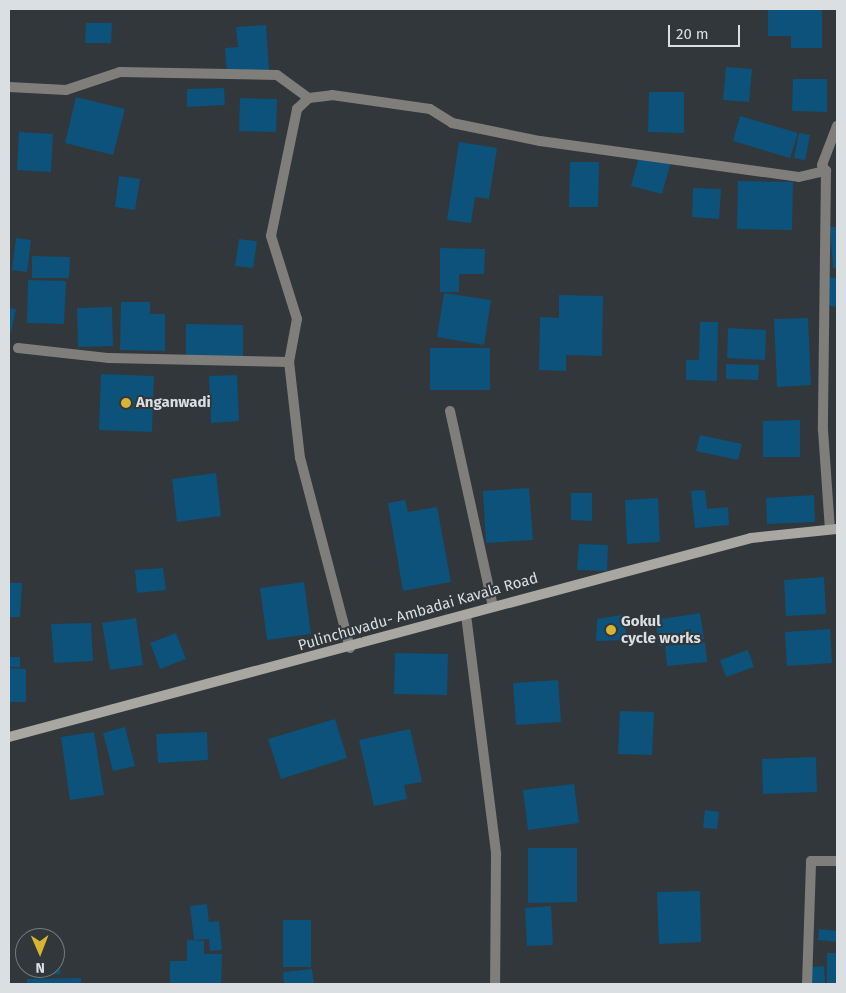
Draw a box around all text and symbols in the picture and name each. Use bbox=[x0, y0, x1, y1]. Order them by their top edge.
scale bar bbox=[671, 15, 744, 47]
text: 20 m bbox=[676, 25, 709, 43]
place label: Anganwadi bbox=[136, 394, 211, 412]
marker: Anganwadi bbox=[120, 397, 132, 409]
street label: Pulinchuvadu- Ambadai Kavala Road bbox=[296, 569, 540, 655]
place label: Gokul cycle works bbox=[621, 612, 701, 647]
marker: Gokul cycle works bbox=[605, 624, 617, 636]
north arrow bbox=[15, 928, 65, 978]
text: N bbox=[35, 959, 45, 976]

